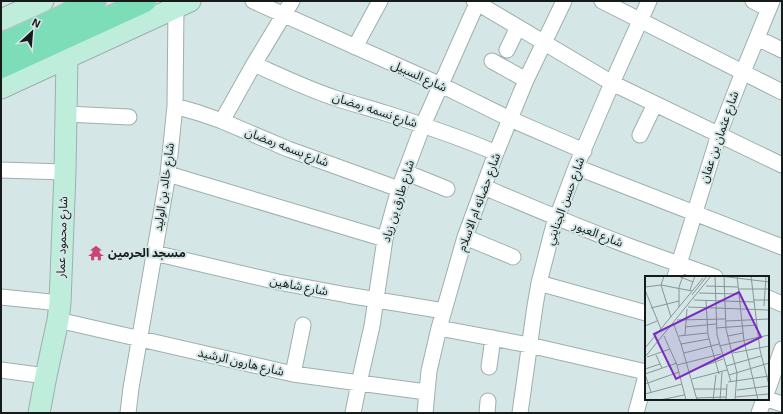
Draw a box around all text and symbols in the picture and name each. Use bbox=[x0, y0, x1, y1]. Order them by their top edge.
north arrow bbox=[12, 12, 52, 52]
text: N bbox=[30, 15, 43, 30]
street label: شارع السبيل bbox=[388, 57, 449, 96]
street label: شارع نسمه رمضان bbox=[330, 89, 419, 132]
street label: شارع عثمان بن عفان bbox=[696, 89, 743, 185]
street label: شارع بسمه رمضان bbox=[243, 124, 331, 171]
street label: شارع خالد بن الوليد bbox=[150, 142, 179, 232]
street label: شارع حضانه ام الاسلام bbox=[454, 151, 505, 254]
street label: شارع حسن الجنايني bbox=[542, 155, 590, 248]
street label: شارع طارق بن زياد bbox=[378, 158, 419, 244]
street label: شارع محمود عمار bbox=[53, 196, 72, 279]
street label: شارع العبور bbox=[569, 217, 625, 252]
temple icon: مسجد الحرمين bbox=[87, 244, 105, 262]
place label: مسجد الحرمين bbox=[108, 245, 186, 260]
street label: شارع شاهين bbox=[268, 273, 330, 300]
inset map bbox=[645, 276, 769, 400]
street label: شارع هارون الرشيد bbox=[196, 344, 286, 381]

